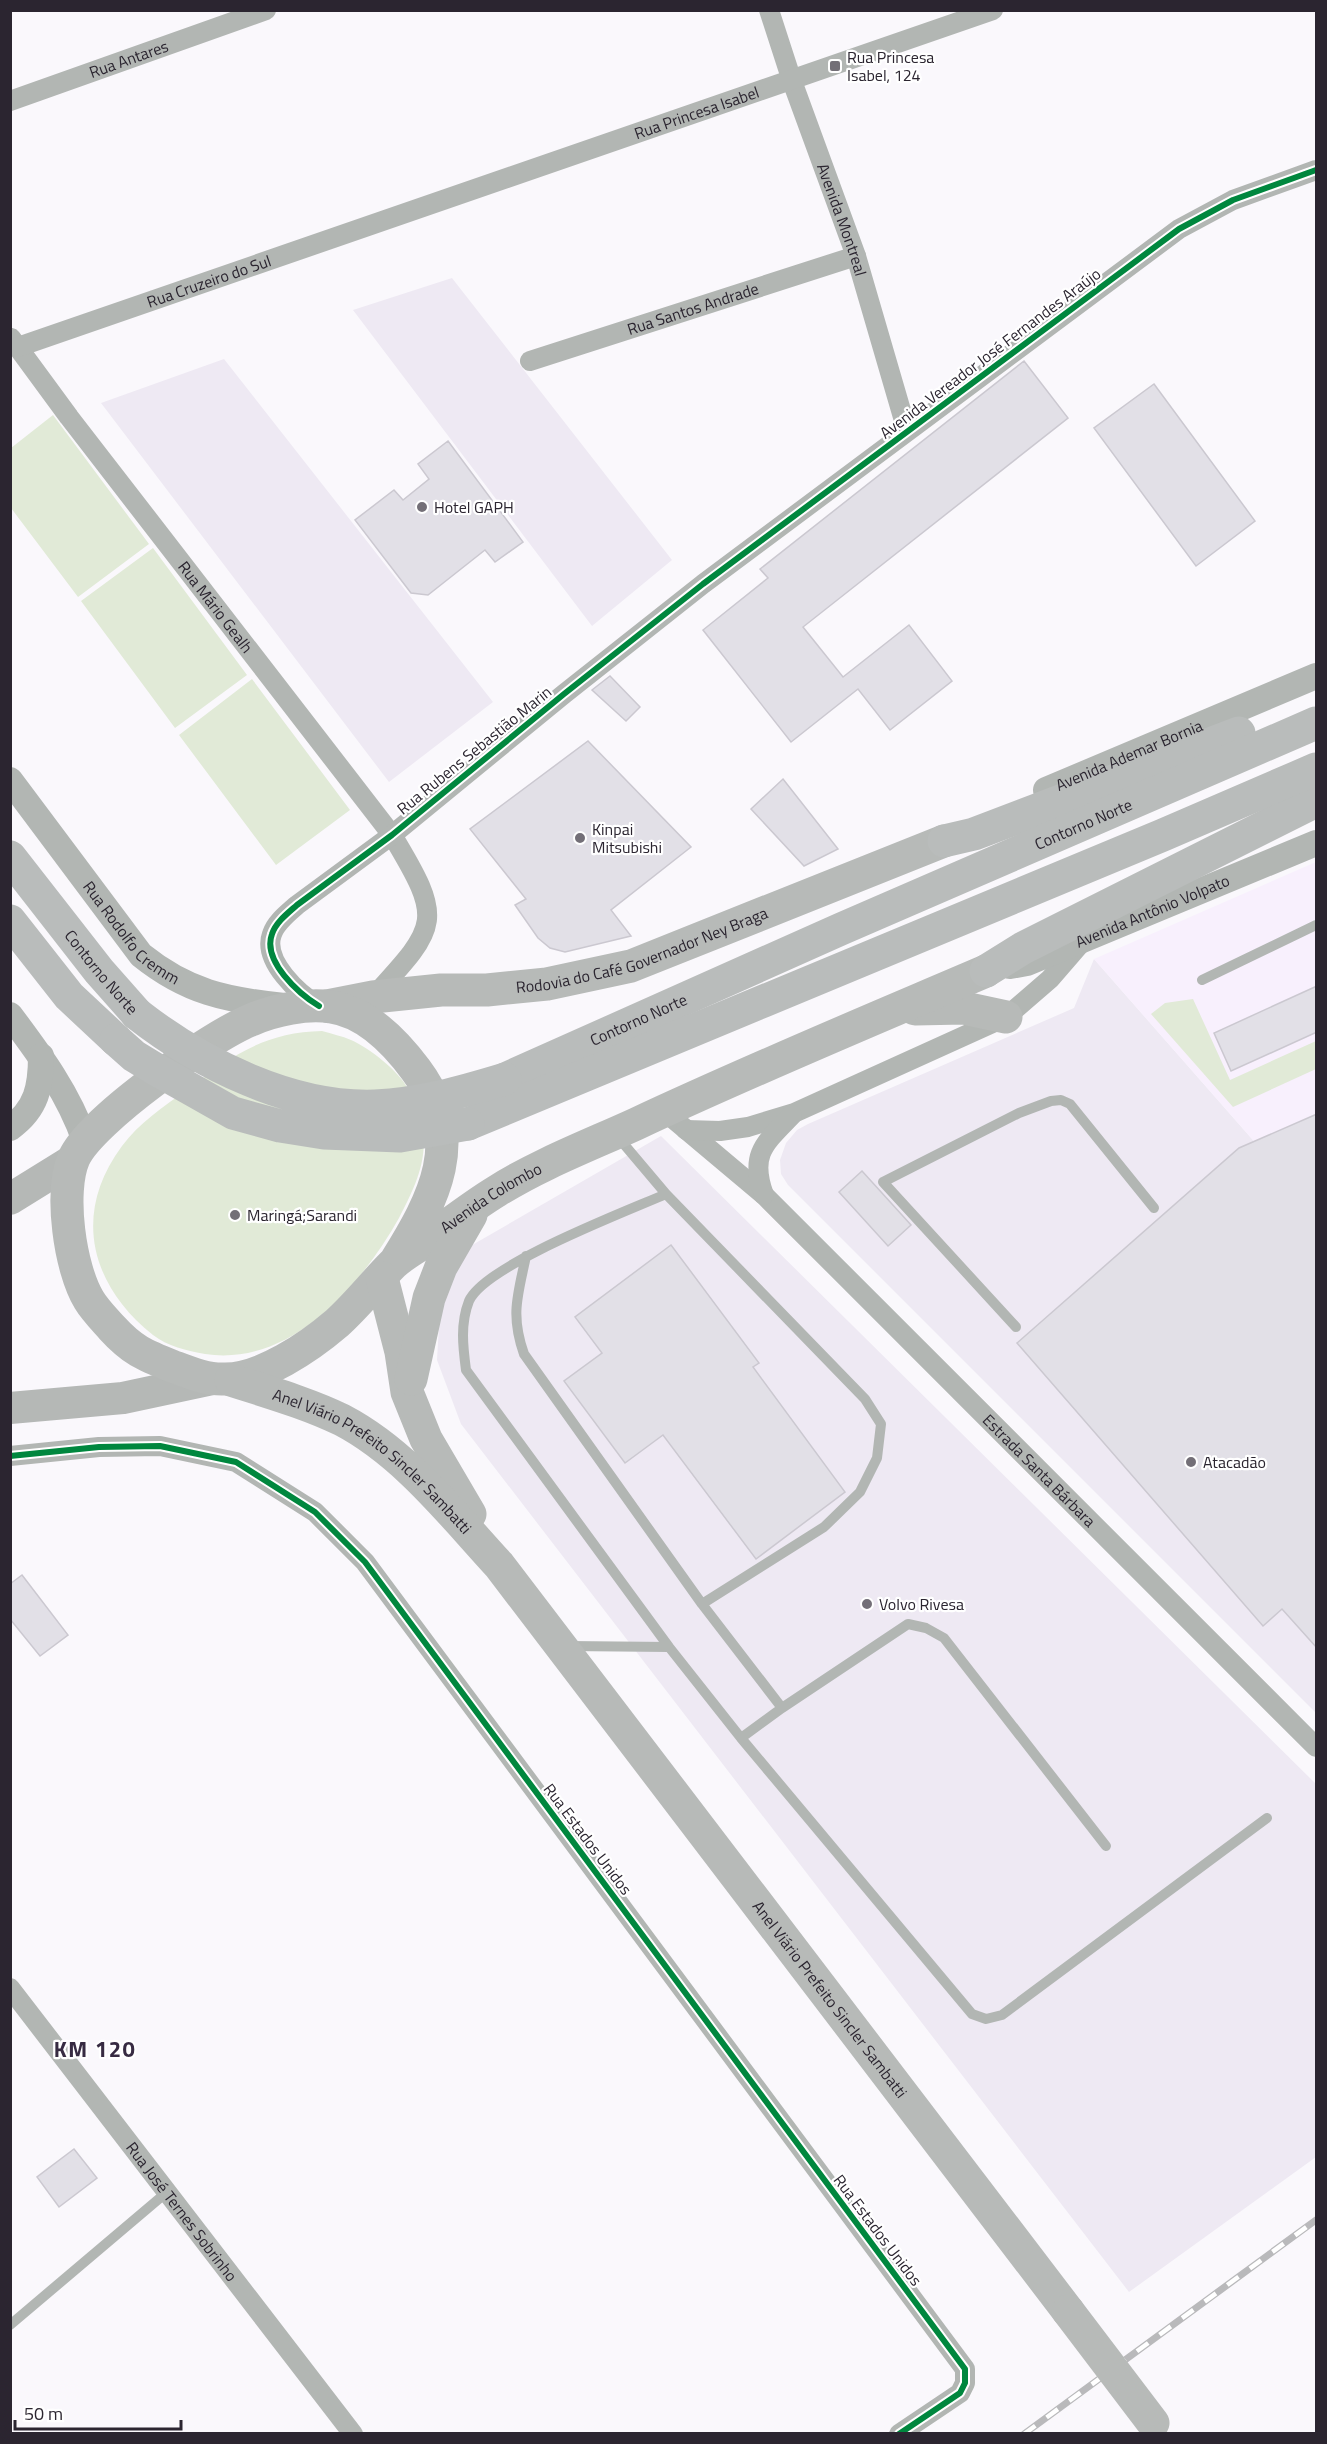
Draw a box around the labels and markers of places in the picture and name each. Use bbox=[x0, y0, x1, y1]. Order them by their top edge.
place label: Rua Princesa Isabel, 124 bbox=[847, 45, 934, 87]
marker: Rua Princesa Isabel, 124 bbox=[828, 59, 842, 73]
place label: Hotel GAPH bbox=[434, 495, 514, 519]
marker: Hotel GAPH bbox=[415, 500, 429, 514]
place label: Kinpai Mitsubishi bbox=[592, 817, 662, 859]
marker: Kinpai Mitsubishi bbox=[573, 831, 587, 845]
place label: Maringá;Sarandi bbox=[247, 1203, 357, 1227]
marker: Maringá;Sarandi bbox=[228, 1208, 242, 1222]
place label: Atacadão bbox=[1203, 1450, 1266, 1474]
marker: Atacadão bbox=[1184, 1455, 1198, 1469]
place label: Volvo Rivesa bbox=[879, 1592, 964, 1616]
marker: Volvo Rivesa bbox=[860, 1597, 874, 1611]

